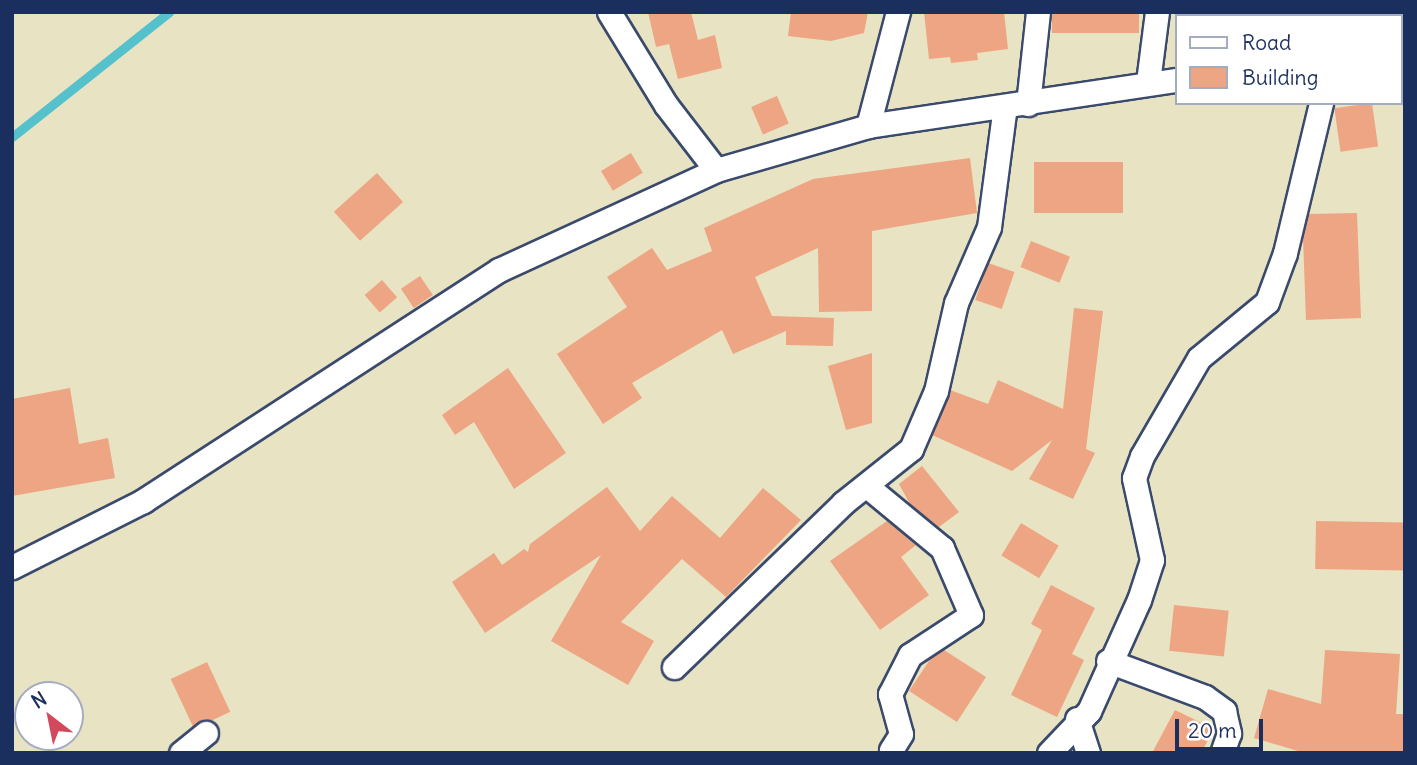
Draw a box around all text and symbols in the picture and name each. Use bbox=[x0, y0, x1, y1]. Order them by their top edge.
legend bbox=[1176, 14, 1403, 105]
text: Road bbox=[1242, 29, 1291, 56]
text: Building bbox=[1242, 64, 1318, 91]
north arrow bbox=[14, 681, 84, 751]
text: N bbox=[27, 686, 51, 714]
scale bar bbox=[1179, 706, 1266, 750]
text: 20 m bbox=[1188, 717, 1237, 744]

